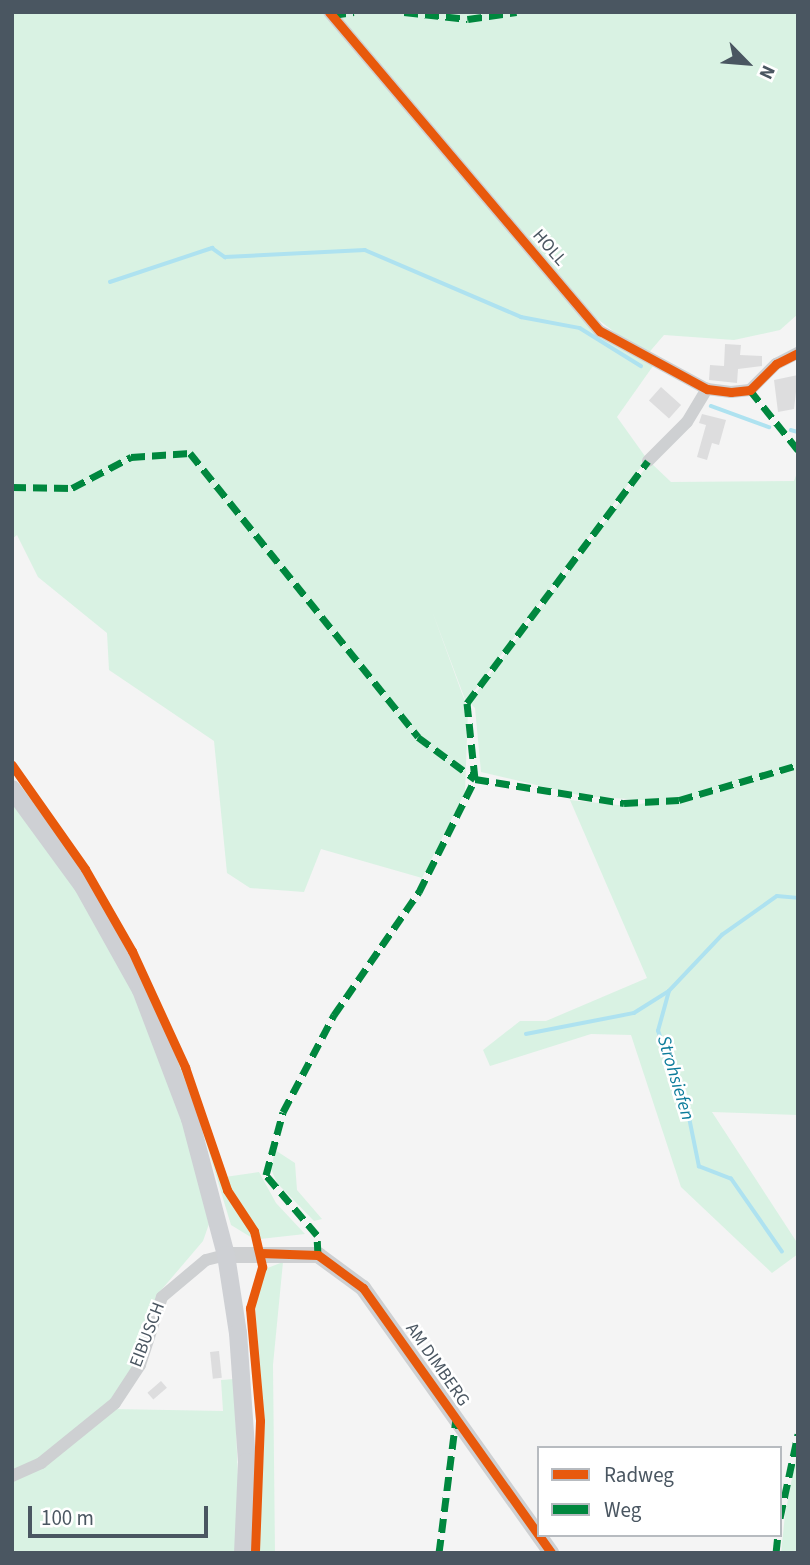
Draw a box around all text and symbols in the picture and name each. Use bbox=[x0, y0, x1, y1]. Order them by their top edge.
north arrow bbox=[712, 28, 782, 98]
text: N bbox=[752, 61, 781, 84]
street label: HOLL bbox=[527, 225, 571, 271]
water label: Strohsiefen bbox=[651, 1033, 699, 1123]
street label: EIBUSCH bbox=[126, 1299, 170, 1371]
street label: AM DIMBERG bbox=[400, 1319, 474, 1411]
legend bbox=[537, 1446, 782, 1537]
text: Radweg bbox=[604, 1460, 674, 1490]
scale bar bbox=[32, 1492, 212, 1536]
text: Weg bbox=[604, 1495, 641, 1525]
text: 100 m bbox=[41, 1503, 94, 1533]

